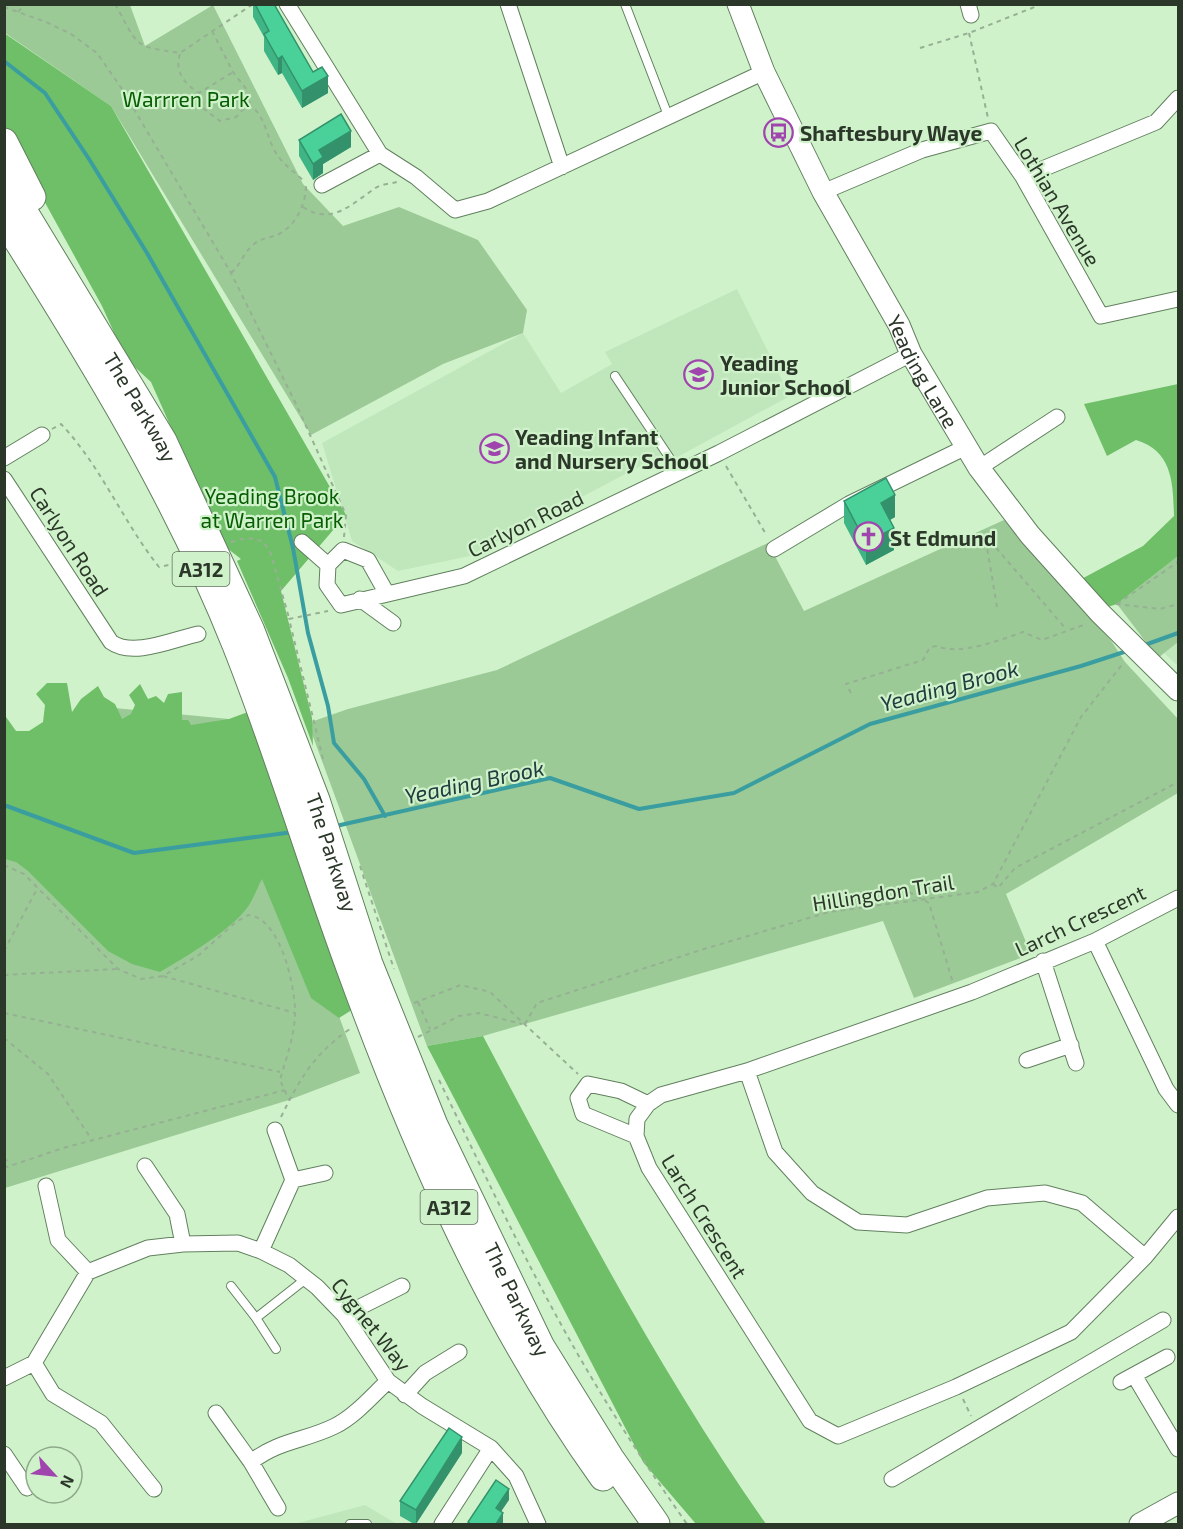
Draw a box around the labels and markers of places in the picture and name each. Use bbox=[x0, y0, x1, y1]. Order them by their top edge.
bus stop icon: Shaftesbury Waye bbox=[763, 116, 795, 148]
place label: Shaftesbury Waye bbox=[800, 120, 983, 146]
place label: Yeading Junior School bbox=[720, 350, 852, 399]
school or university icon: Yeading Junior School bbox=[683, 358, 715, 390]
place label: Yeading Infant and Nursery School bbox=[515, 424, 709, 474]
school or university icon: Yeading Infant and Nursery School bbox=[478, 432, 510, 464]
church icon: St Edmund bbox=[853, 521, 885, 553]
place label: St Edmund bbox=[890, 525, 996, 550]

